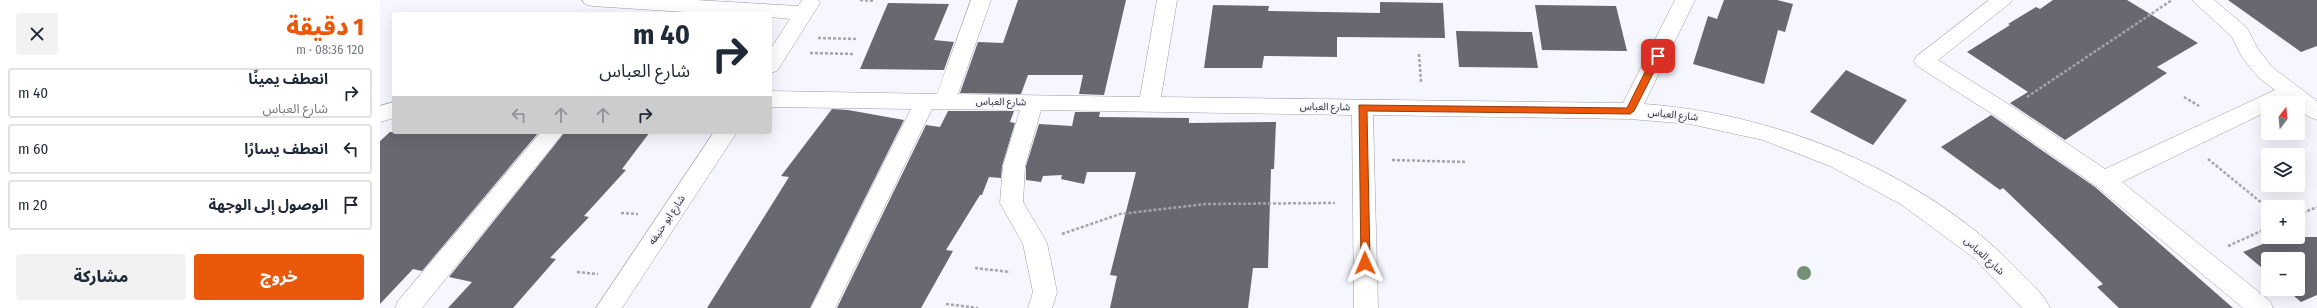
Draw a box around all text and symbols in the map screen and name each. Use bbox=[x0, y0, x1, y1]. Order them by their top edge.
button: close bbox=[16, 13, 58, 55]
text: 1 دقيقة bbox=[286, 13, 364, 41]
text: 40 m bbox=[633, 18, 690, 51]
icon: right bbox=[704, 28, 756, 80]
pin bbox=[1641, 39, 1675, 73]
text: 120 m · 08:36 bbox=[296, 42, 364, 57]
icon: arrive bbox=[1647, 45, 1669, 67]
text: شارع العباس bbox=[599, 60, 690, 82]
text: انعطف يمينًا bbox=[248, 70, 328, 88]
icon: right bbox=[340, 82, 362, 104]
text: 40 m bbox=[18, 84, 48, 102]
street label: شارع العباس bbox=[976, 96, 1026, 109]
north arrow bbox=[2261, 96, 2305, 140]
map controls bbox=[2261, 96, 2305, 296]
text: شارع العباس bbox=[262, 101, 328, 116]
street label: شارع العباس bbox=[1300, 101, 1350, 114]
icon: left bbox=[508, 104, 530, 126]
icon: ahead bbox=[550, 104, 572, 126]
icon: ahead bbox=[592, 104, 614, 126]
icon: right bbox=[634, 104, 656, 126]
street label: شارع العباس bbox=[1647, 106, 1699, 125]
icon: left bbox=[340, 138, 362, 160]
text: 60 m bbox=[18, 140, 48, 158]
text: انعطف يسارًا bbox=[244, 140, 328, 158]
button: layers bbox=[2261, 148, 2305, 192]
street label: شارع ابو حنيفه bbox=[646, 193, 689, 247]
icon: arrive bbox=[340, 194, 362, 216]
text: 20 m bbox=[18, 196, 48, 214]
text: الوصول إلى الوجهة bbox=[208, 196, 328, 214]
button: + bbox=[2261, 200, 2305, 244]
street label: شارع العباس bbox=[1961, 234, 2007, 278]
position arrow bbox=[1344, 242, 1386, 284]
button: − bbox=[2261, 252, 2305, 296]
button: مشاركة bbox=[16, 254, 186, 300]
button: خروج bbox=[194, 254, 364, 300]

